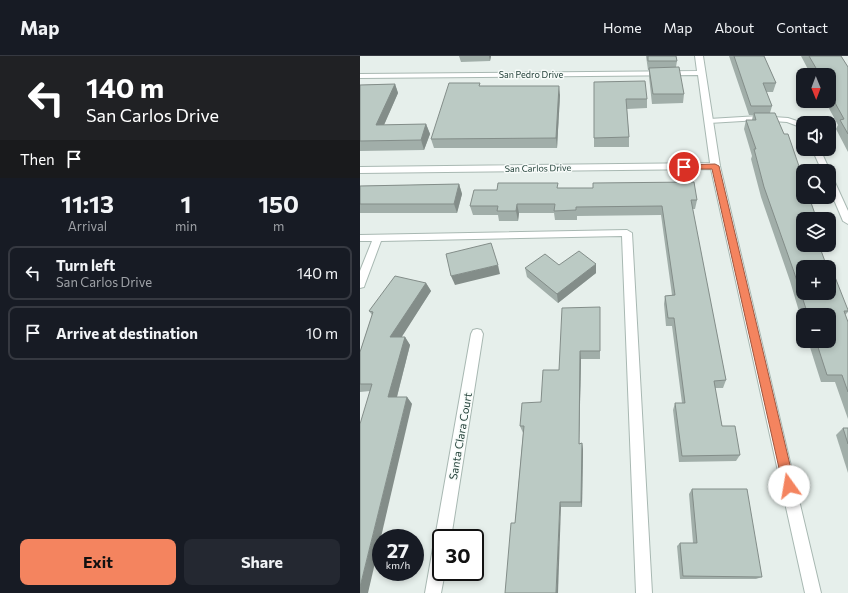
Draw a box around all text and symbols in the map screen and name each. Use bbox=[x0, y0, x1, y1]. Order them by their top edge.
text: Map bbox=[20, 16, 59, 39]
text: Home bbox=[603, 19, 642, 36]
text: Map bbox=[664, 19, 692, 36]
text: About bbox=[714, 19, 754, 36]
text: Contact bbox=[776, 19, 828, 36]
north arrow bbox=[796, 68, 836, 108]
map controls bbox=[796, 68, 836, 348]
street label: San Pedro Drive bbox=[499, 69, 564, 80]
text: 140 m bbox=[86, 70, 164, 104]
icon: left bbox=[20, 72, 72, 124]
text: San Carlos Drive bbox=[86, 104, 219, 126]
button: sound bbox=[796, 116, 836, 156]
icon: arrive bbox=[63, 148, 85, 170]
text: Then bbox=[20, 150, 55, 168]
pin bbox=[667, 150, 701, 184]
icon: arrive bbox=[673, 156, 695, 178]
street label: San Carlos Drive bbox=[505, 162, 572, 174]
button: search bbox=[796, 164, 836, 204]
text: 11:13 bbox=[61, 189, 114, 218]
text: 1 bbox=[181, 189, 191, 218]
text: 150 bbox=[258, 189, 299, 218]
button: layers bbox=[796, 212, 836, 252]
text: Arrival bbox=[68, 218, 107, 234]
text: min bbox=[175, 218, 197, 234]
text: m bbox=[273, 218, 284, 234]
text: Turn left bbox=[56, 256, 115, 274]
button: + bbox=[796, 260, 836, 300]
icon: left bbox=[22, 262, 44, 284]
text: 140 m bbox=[297, 264, 338, 282]
text: San Carlos Drive bbox=[56, 274, 152, 290]
button: − bbox=[796, 308, 836, 348]
icon: arrive bbox=[22, 322, 44, 344]
text: Arrive at destination bbox=[56, 324, 198, 342]
text: 10 m bbox=[306, 324, 338, 342]
street label: Santa Clara Court bbox=[446, 391, 474, 481]
position arrow bbox=[768, 465, 810, 507]
speed limit sign: 30 bbox=[432, 529, 484, 581]
text: 27 bbox=[387, 538, 409, 562]
button: Exit bbox=[20, 539, 176, 585]
button: Share bbox=[184, 539, 340, 585]
text: km/h bbox=[386, 559, 410, 571]

